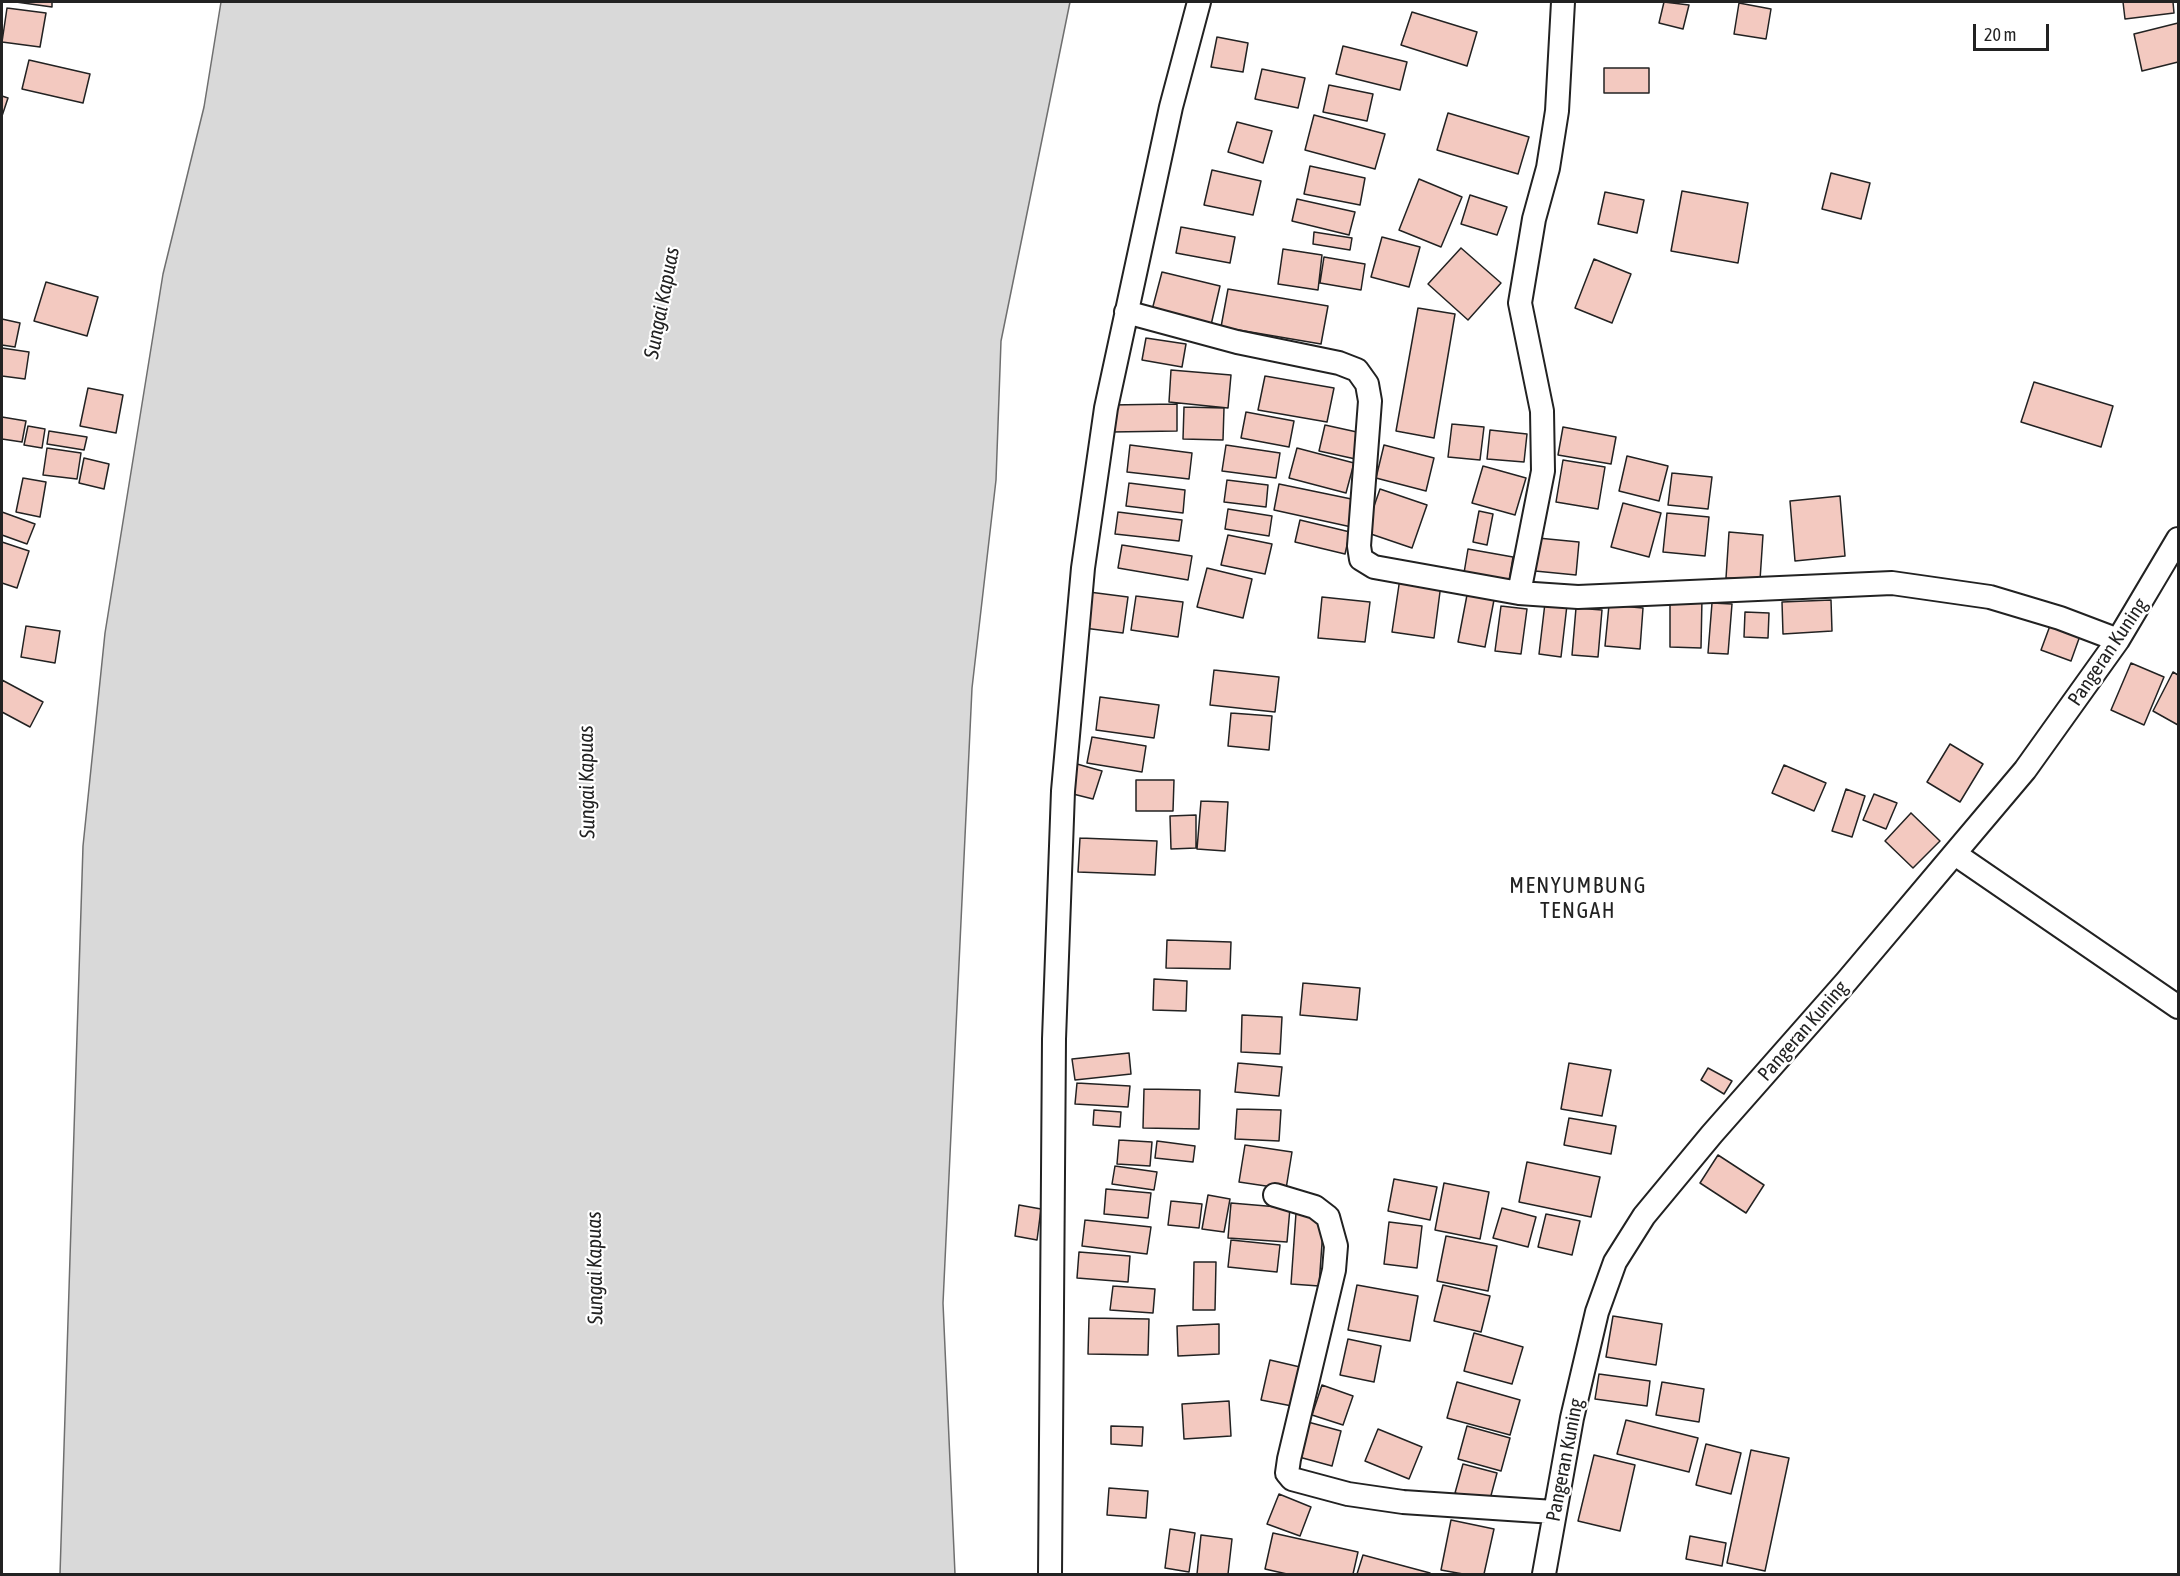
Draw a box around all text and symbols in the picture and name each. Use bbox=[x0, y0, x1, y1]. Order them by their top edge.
scale bar bbox=[1976, 12, 2052, 50]
text: 20 m bbox=[1984, 24, 2016, 45]
water label: Sungai Kapuas bbox=[639, 245, 685, 361]
street label: Pangeran Kuning bbox=[2063, 594, 2153, 710]
water label: Sungai Kapuas bbox=[573, 725, 601, 839]
district label: MENYUMBUNG TENGAH bbox=[1509, 873, 1647, 924]
street label: Pangeran Kuning bbox=[1753, 976, 1853, 1086]
water label: Sungai Kapuas bbox=[581, 1211, 609, 1325]
street label: Pangeran Kuning bbox=[1541, 1396, 1589, 1524]

